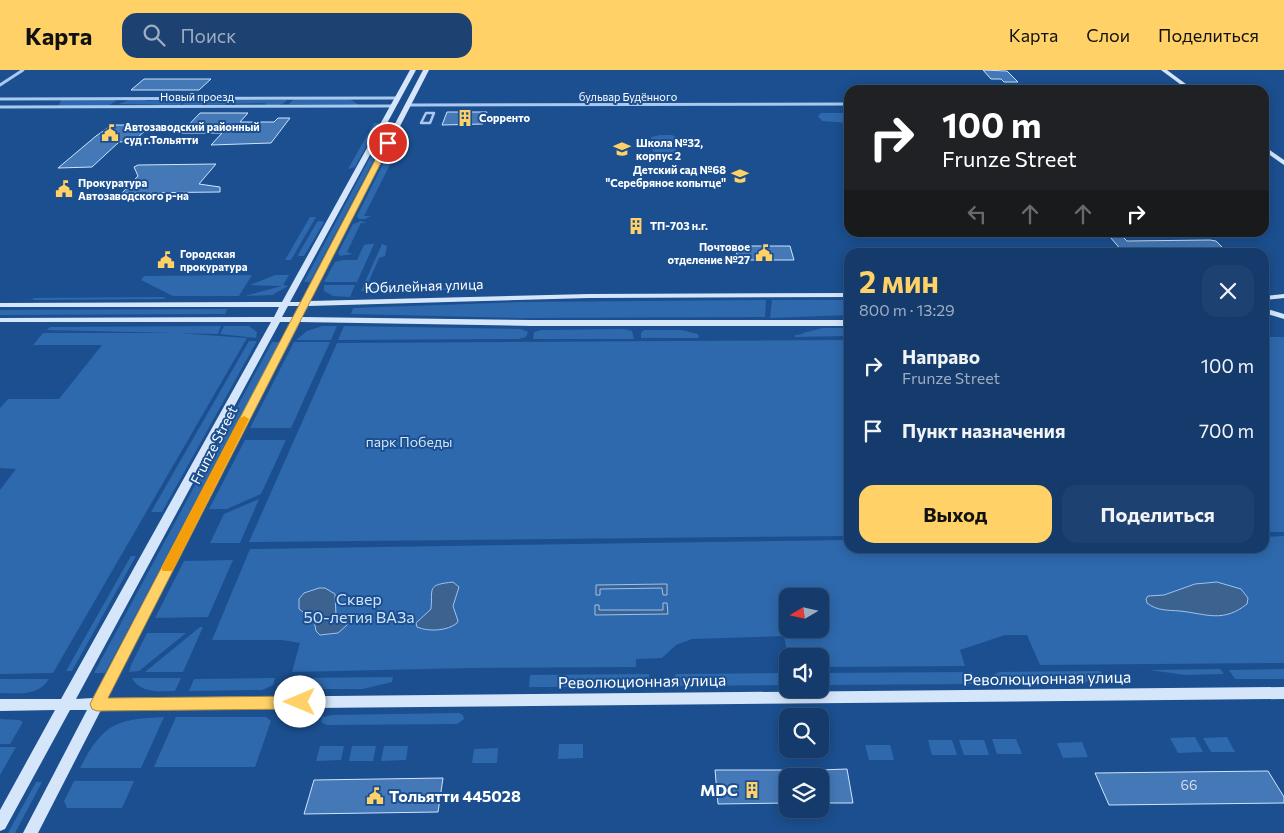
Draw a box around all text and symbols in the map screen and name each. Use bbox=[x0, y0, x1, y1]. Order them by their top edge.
search box bbox=[122, 13, 472, 58]
text: Карта bbox=[25, 21, 92, 50]
icon: search bbox=[140, 21, 168, 49]
text: Поиск bbox=[180, 24, 236, 47]
text: Карта bbox=[1009, 24, 1058, 46]
text: Слои bbox=[1086, 24, 1130, 46]
text: Поделиться bbox=[1158, 24, 1259, 46]
street label: Новый проезд bbox=[160, 90, 234, 103]
street label: бульвар Будённого bbox=[579, 90, 678, 103]
text: 100 m bbox=[942, 102, 1042, 145]
icon: right bbox=[859, 105, 924, 170]
building icon: Сорренто bbox=[455, 108, 475, 128]
place label: Сорренто bbox=[479, 111, 530, 124]
place label: Автозаводский районный суд г.Тольятти bbox=[124, 120, 260, 146]
pin bbox=[367, 122, 409, 164]
public building icon: Автозаводский районный суд г.Тольятти bbox=[100, 123, 120, 143]
icon: arrive bbox=[374, 129, 402, 157]
place label: Школа №32, корпус 2 bbox=[636, 136, 703, 162]
school or university icon: Школа №32, корпус 2 bbox=[612, 139, 632, 159]
text: Frunze Street bbox=[942, 145, 1077, 172]
place label: Детский сад №68 "Серебряное копытце" bbox=[606, 163, 726, 189]
school or university icon: Детский сад №68 "Серебряное копытце" bbox=[730, 166, 750, 186]
place label: Прокуратура Автозаводского р-на bbox=[78, 176, 189, 202]
public building icon: Прокуратура Автозаводского р-на bbox=[54, 179, 74, 199]
icon: left bbox=[963, 200, 991, 228]
icon: ahead bbox=[1016, 200, 1044, 228]
icon: ahead bbox=[1069, 200, 1097, 228]
icon: right bbox=[1122, 200, 1150, 228]
building icon: ТП-703 н.г. bbox=[626, 216, 646, 236]
place label: ТП-703 н.г. bbox=[650, 219, 708, 232]
place label: Почтовое отделение №27 bbox=[668, 240, 750, 266]
public building icon: Почтовое отделение №27 bbox=[754, 243, 774, 263]
place label: Городская прокуратура bbox=[180, 247, 248, 273]
public building icon: Городская прокуратура bbox=[156, 250, 176, 270]
text: 2 мин bbox=[859, 262, 939, 299]
button: close bbox=[1202, 265, 1254, 317]
street label: Юбилейная улица bbox=[364, 275, 484, 296]
text: 800 m · 13:29 bbox=[859, 300, 955, 319]
text: Направо bbox=[902, 345, 980, 368]
icon: right bbox=[859, 352, 887, 380]
text: 100 m bbox=[1201, 354, 1254, 377]
text: Frunze Street bbox=[902, 368, 1000, 387]
street label: Frunze Street bbox=[186, 402, 241, 487]
icon: arrive bbox=[859, 417, 887, 445]
text: Пункт назначения bbox=[902, 419, 1065, 442]
text: 700 m bbox=[1199, 419, 1254, 442]
park label: парк Победы bbox=[366, 433, 452, 450]
button: Выход bbox=[859, 485, 1052, 543]
button: Поделиться bbox=[1062, 485, 1254, 543]
north arrow bbox=[779, 588, 829, 638]
map controls bbox=[779, 588, 829, 818]
park label: Сквер 50-летия ВАЗа bbox=[303, 589, 415, 626]
button: sound bbox=[779, 648, 829, 698]
street label: Революционная улица bbox=[963, 667, 1131, 688]
street label: Революционная улица bbox=[558, 670, 726, 691]
position arrow bbox=[273, 675, 325, 727]
button: search bbox=[779, 708, 829, 758]
button: layers bbox=[779, 768, 829, 818]
house number: 66 bbox=[1181, 776, 1198, 793]
place label: MDC bbox=[700, 780, 738, 799]
building icon: MDC bbox=[742, 780, 762, 800]
public building icon: Тольятти 445028 bbox=[365, 786, 385, 806]
place label: Тольятти 445028 bbox=[389, 786, 521, 805]

